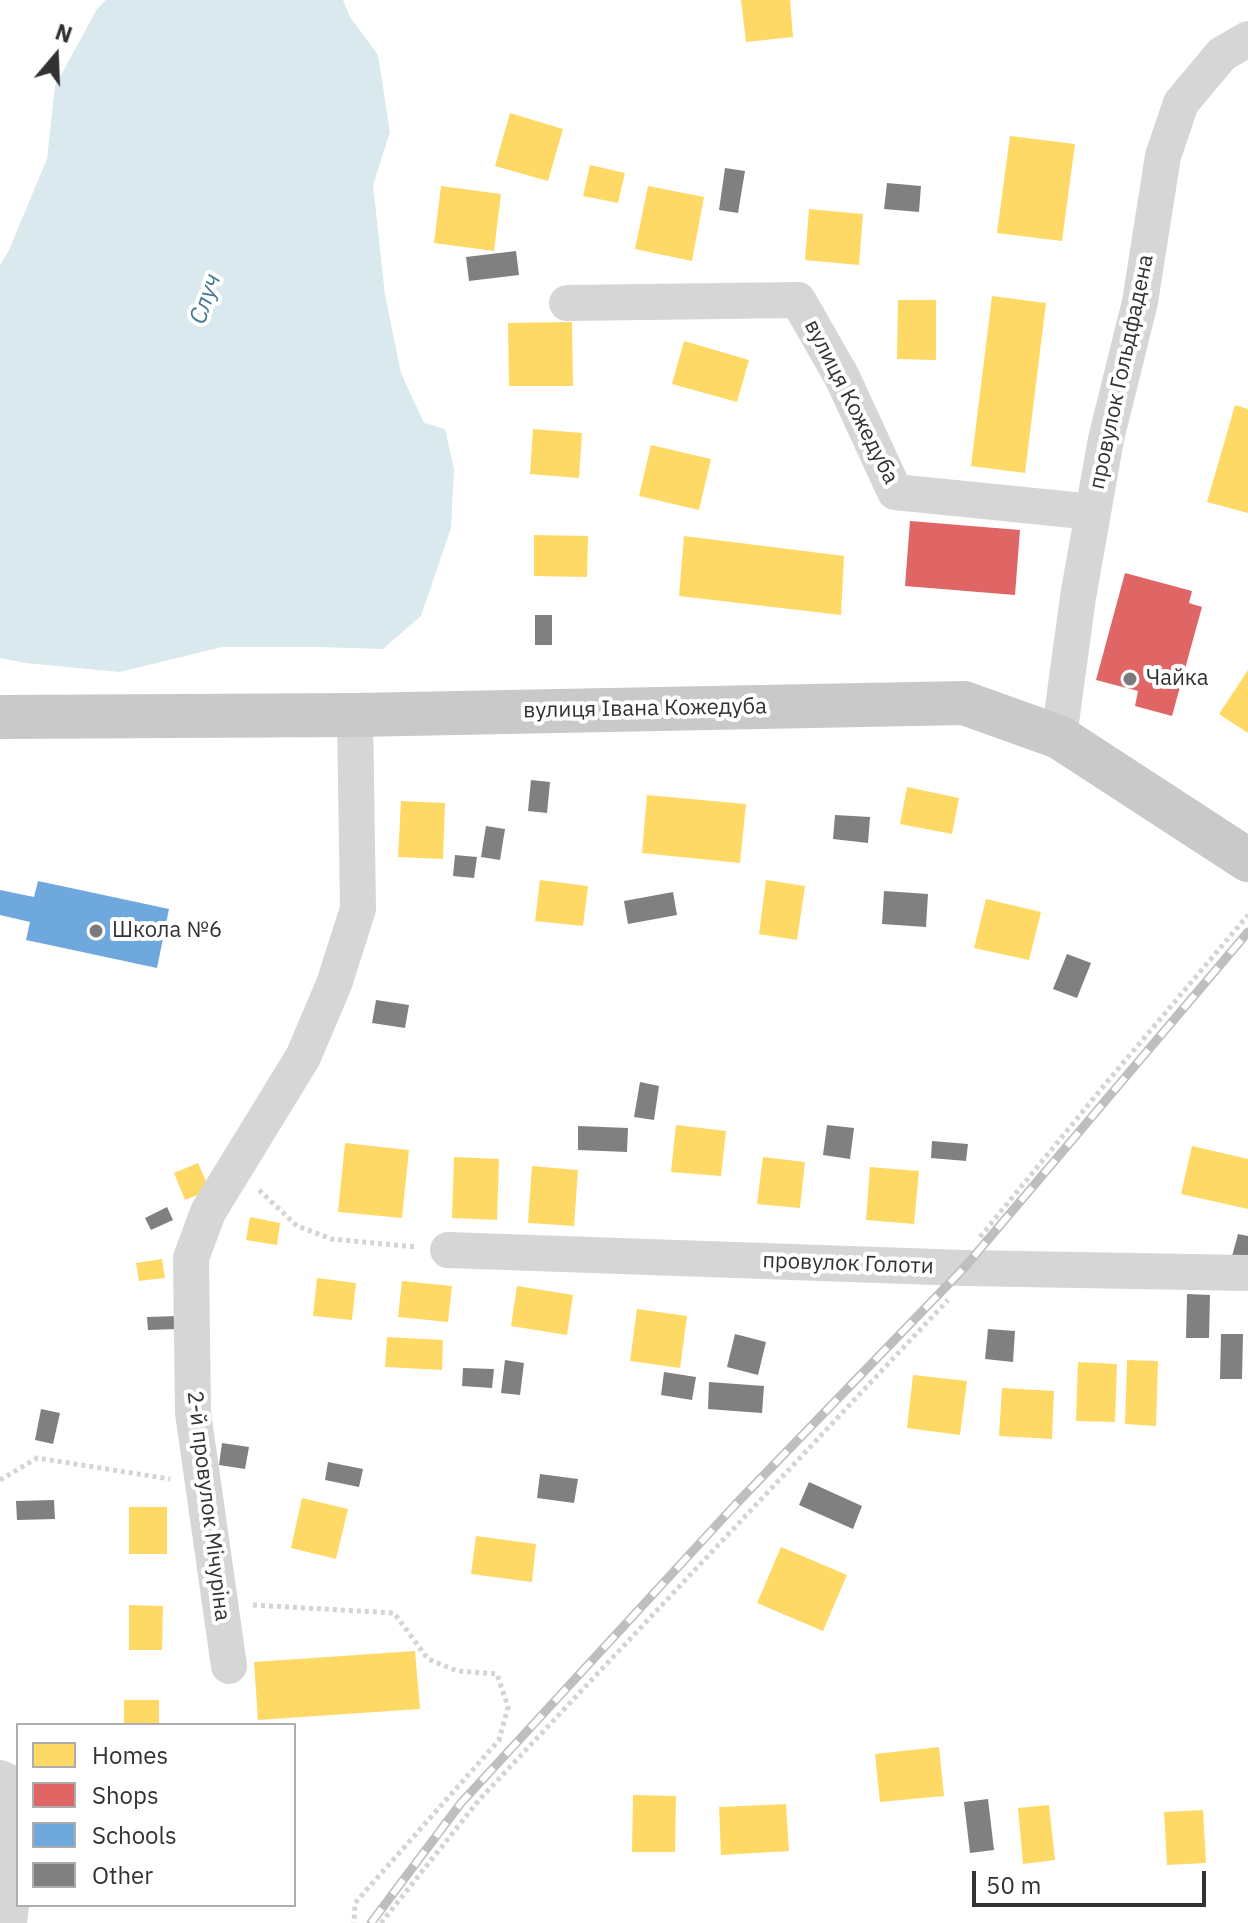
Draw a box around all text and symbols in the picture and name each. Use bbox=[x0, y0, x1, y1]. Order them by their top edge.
north arrow bbox=[16, 16, 96, 96]
text: N bbox=[52, 17, 76, 49]
street label: провулок Гольдфадена bbox=[1084, 252, 1160, 492]
water label: Случ bbox=[184, 270, 228, 328]
street label: вулиця Кожедуба bbox=[798, 315, 904, 489]
place label: Чайка bbox=[1146, 666, 1209, 692]
marker: Чайка bbox=[1121, 670, 1139, 688]
street label: вулиця Івана Кожедуба bbox=[523, 694, 767, 724]
place label: Школа №6 bbox=[112, 918, 222, 944]
marker: Школа №6 bbox=[87, 922, 105, 940]
street label: провулок Голоти bbox=[762, 1248, 934, 1280]
street label: 2-й провулок Мічуріна bbox=[181, 1389, 235, 1623]
legend bbox=[16, 1723, 296, 1907]
text: Homes bbox=[92, 1739, 168, 1771]
text: Shops bbox=[92, 1779, 159, 1811]
text: Schools bbox=[92, 1819, 177, 1851]
scale bar bbox=[976, 1855, 1210, 1905]
text: Other bbox=[92, 1859, 153, 1891]
text: 50 m bbox=[986, 1869, 1041, 1901]

